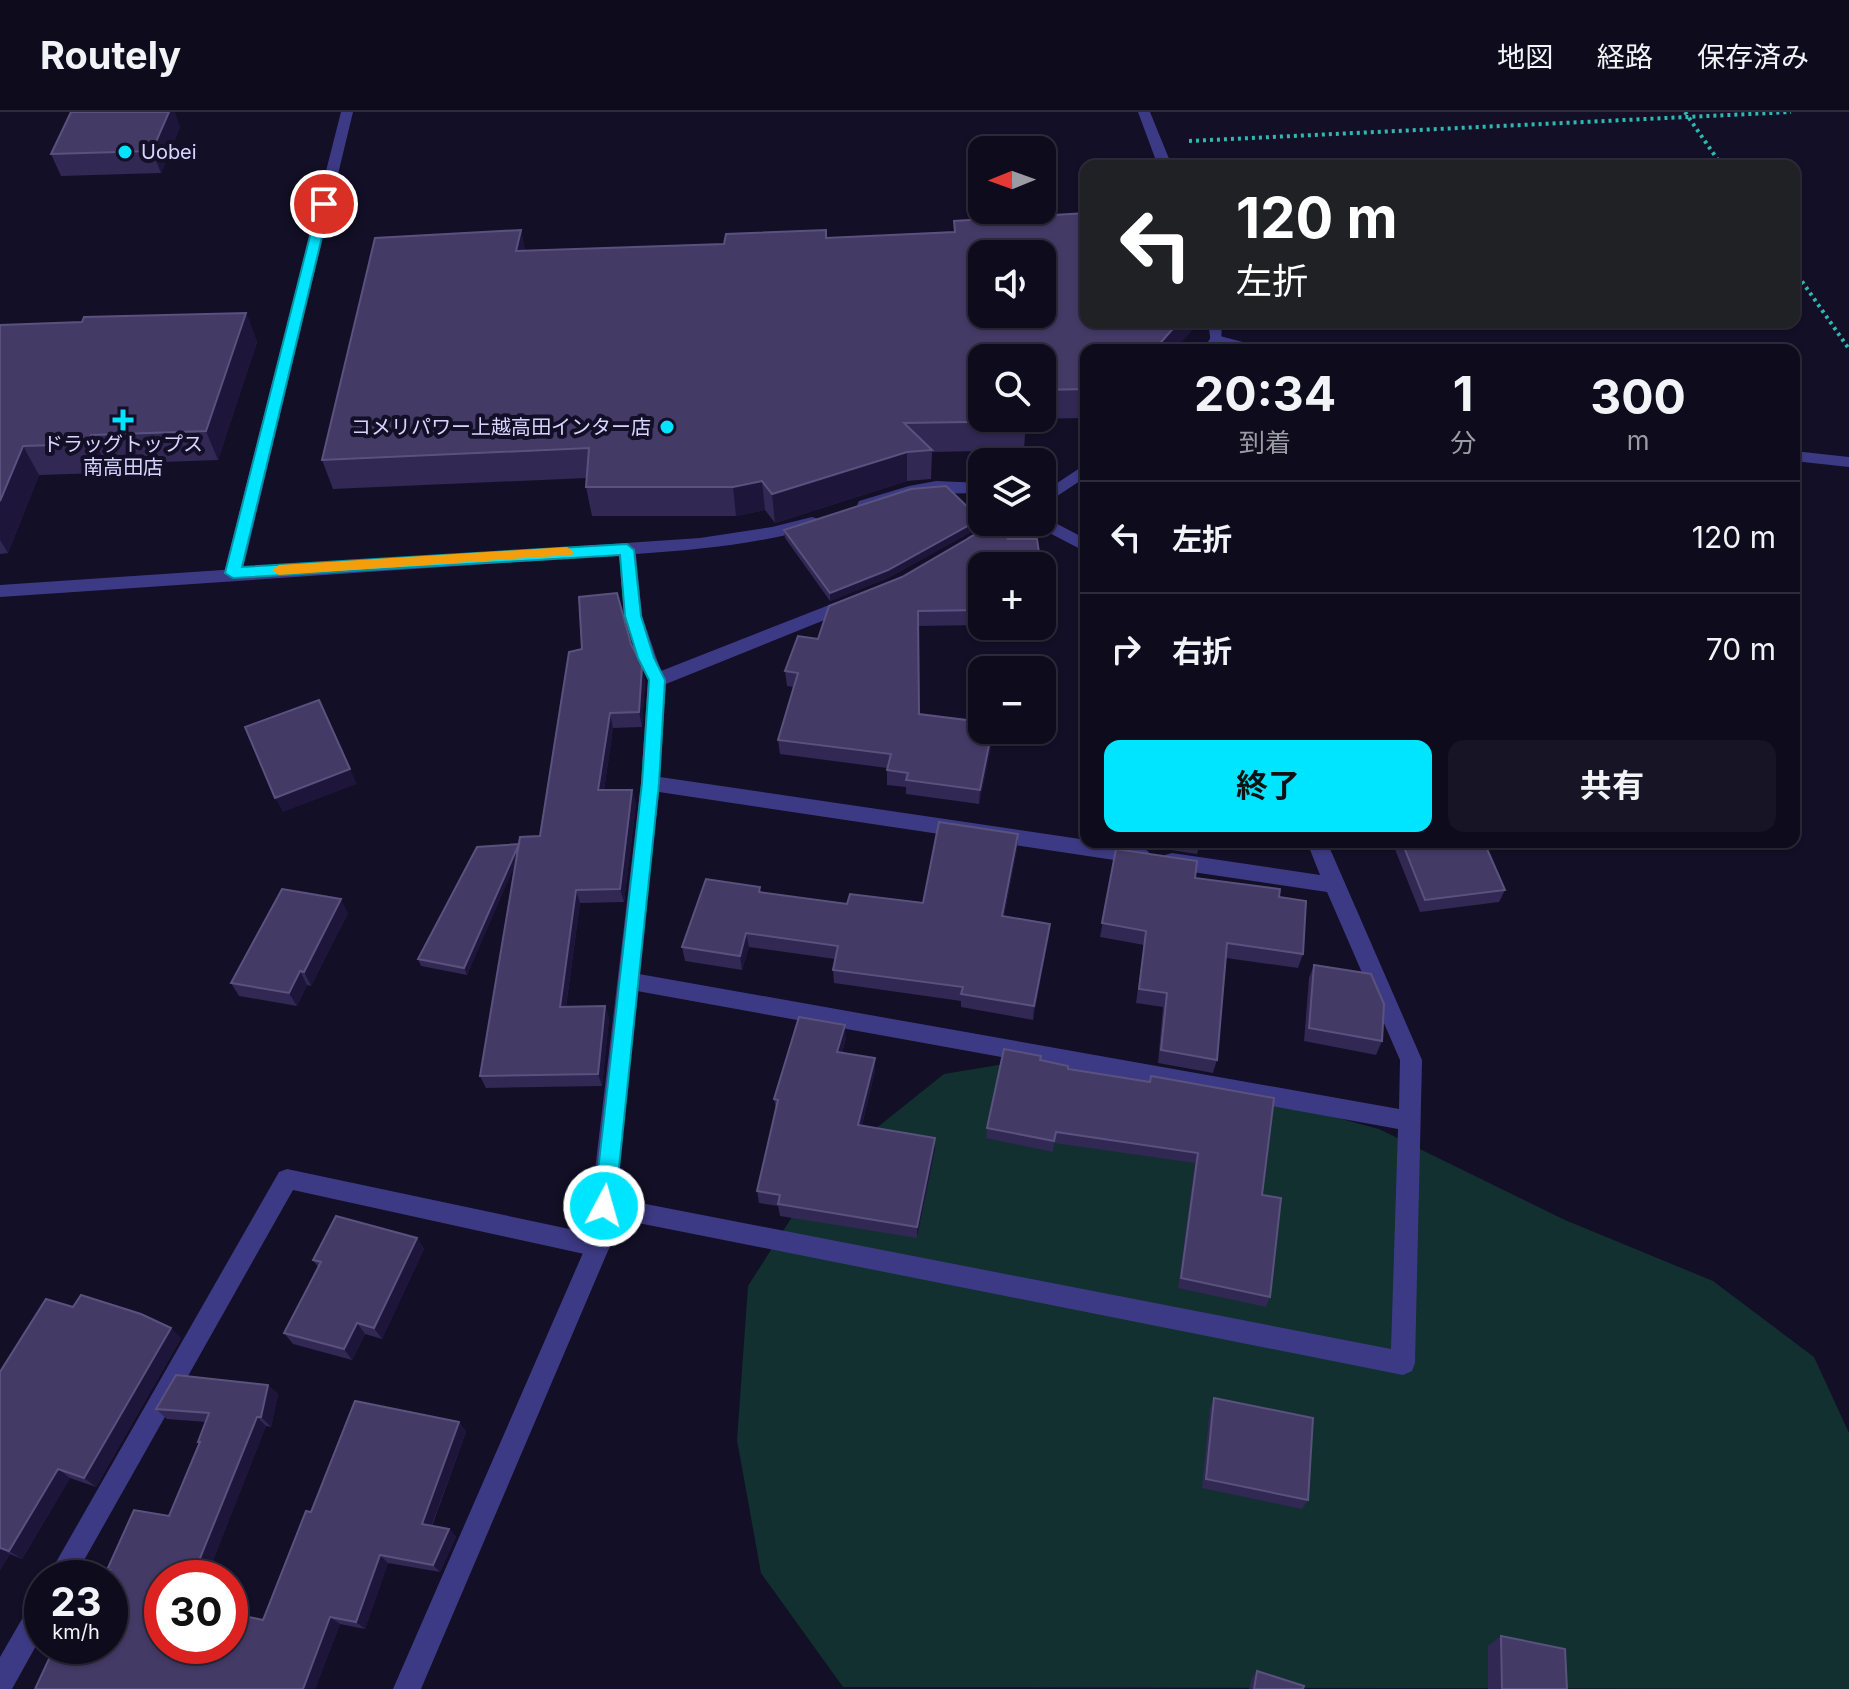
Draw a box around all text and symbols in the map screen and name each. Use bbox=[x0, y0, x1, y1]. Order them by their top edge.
text: Routely bbox=[40, 32, 181, 78]
text: 地図 bbox=[1497, 40, 1553, 74]
text: 経路 bbox=[1597, 40, 1653, 74]
text: 保存済み bbox=[1697, 40, 1809, 74]
north arrow bbox=[968, 136, 1056, 224]
map controls bbox=[968, 136, 1056, 744]
place label: Uobei bbox=[141, 140, 197, 164]
marker: Uobei bbox=[116, 143, 134, 161]
pin bbox=[290, 170, 358, 238]
icon: arrive bbox=[302, 182, 346, 226]
text: 120 m bbox=[1236, 184, 1398, 252]
icon: left bbox=[1104, 192, 1208, 296]
button: sound bbox=[968, 240, 1056, 328]
text: 左折 bbox=[1236, 259, 1308, 303]
button: search bbox=[968, 344, 1056, 432]
text: 20:34 bbox=[1194, 364, 1336, 423]
text: 1 bbox=[1453, 364, 1474, 423]
text: 300 bbox=[1590, 367, 1686, 426]
marker: ドラッグトップス 南高田店 bbox=[114, 411, 132, 429]
place label: コメリパワー上越高田インター店 bbox=[351, 415, 651, 439]
marker: コメリパワー上越高田インター店 bbox=[658, 418, 676, 436]
text: m bbox=[1627, 425, 1649, 456]
text: 到着 bbox=[1239, 427, 1291, 458]
text: 分 bbox=[1450, 427, 1476, 458]
place label: ドラッグトップス 南高田店 bbox=[43, 432, 203, 479]
button: layers bbox=[968, 448, 1056, 536]
icon: left bbox=[1104, 515, 1148, 559]
text: 120 m bbox=[1692, 519, 1776, 555]
text: 左折 bbox=[1172, 521, 1232, 557]
button: + bbox=[968, 552, 1056, 640]
icon: right bbox=[1104, 627, 1148, 671]
text: 70 m bbox=[1706, 631, 1776, 667]
text: 右折 bbox=[1172, 633, 1232, 669]
button: − bbox=[968, 656, 1056, 744]
button: 終了 bbox=[1104, 740, 1432, 832]
button: 共有 bbox=[1448, 740, 1776, 832]
position arrow bbox=[562, 1164, 646, 1248]
speed limit sign: 30 bbox=[144, 1560, 248, 1664]
text: 23 bbox=[50, 1577, 102, 1626]
text: km/h bbox=[52, 1620, 100, 1644]

